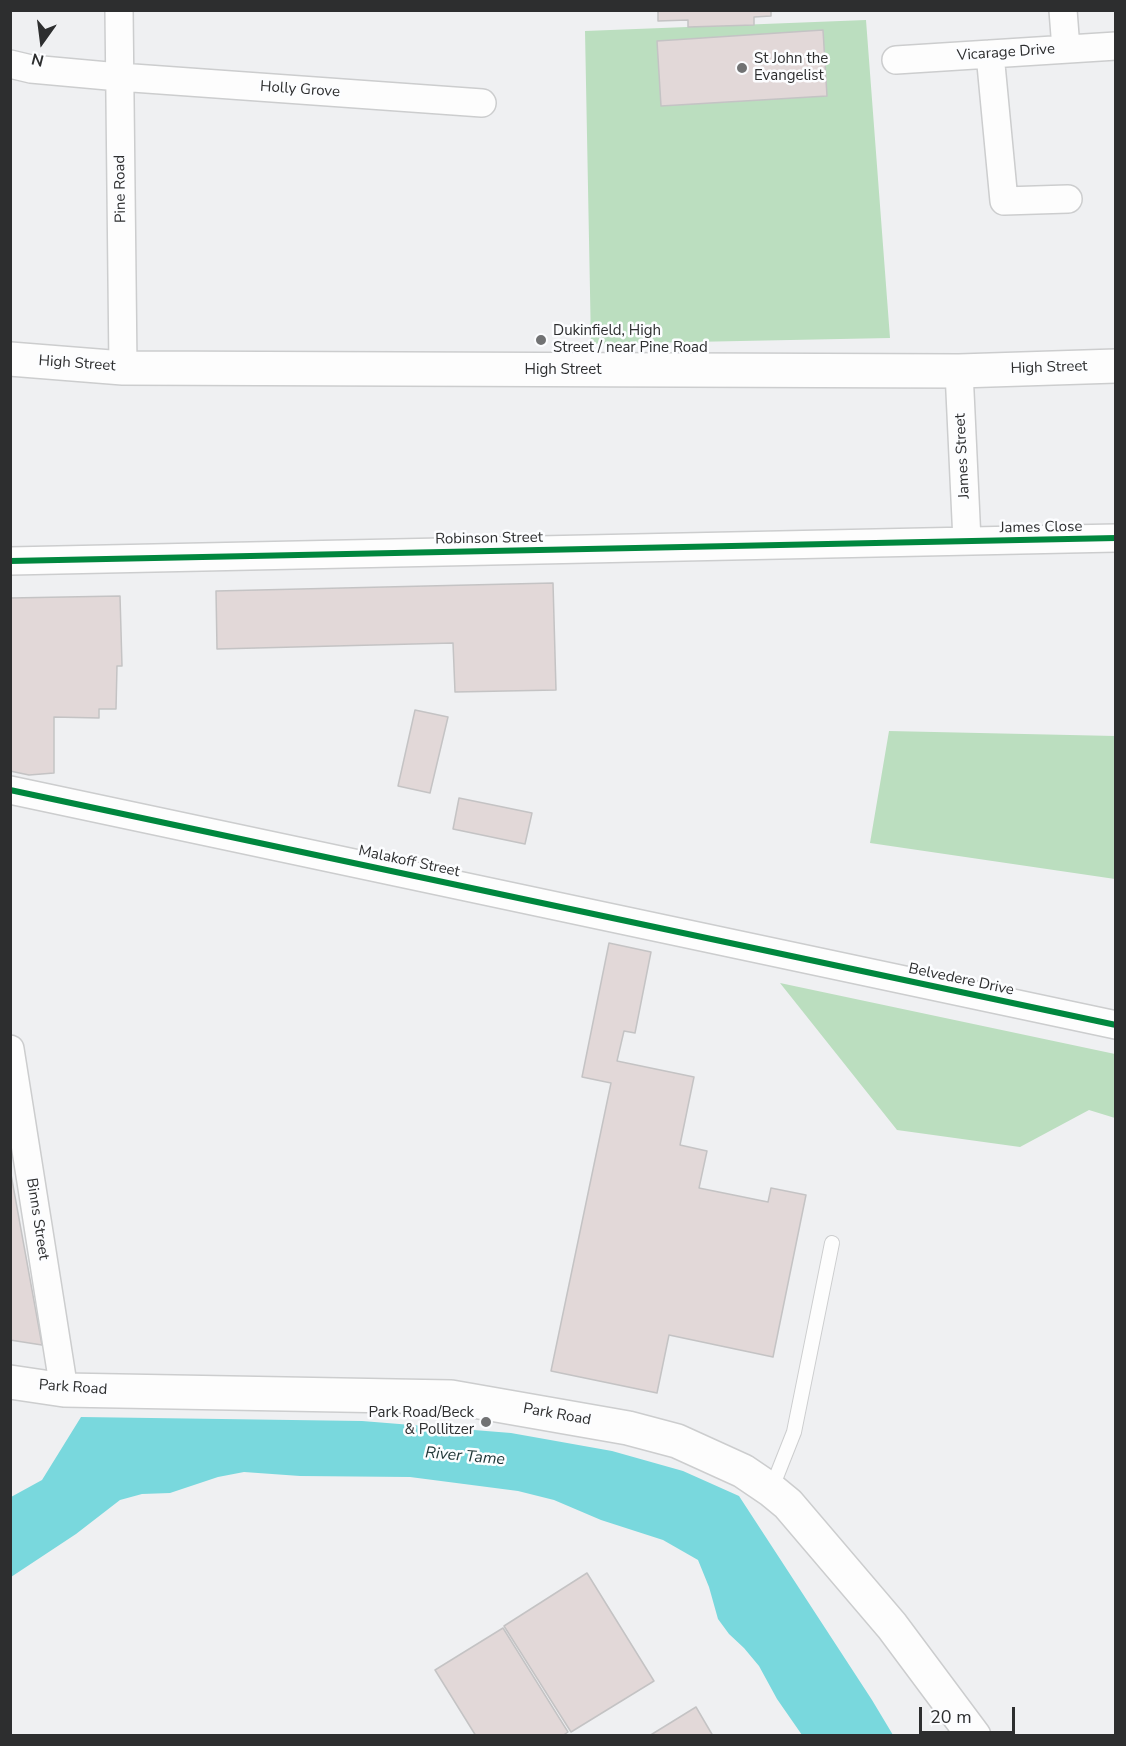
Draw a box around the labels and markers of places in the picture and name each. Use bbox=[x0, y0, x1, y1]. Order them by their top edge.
place label: St John the Evangelist bbox=[754, 50, 828, 85]
marker: St John the Evangelist bbox=[735, 61, 749, 75]
place label: Dukinfield, High Street / near Pine Road bbox=[553, 322, 708, 357]
marker: Dukinfield, High Street / near Pine Road bbox=[534, 333, 548, 347]
place label: Park Road/Beck & Pollitzer bbox=[368, 1404, 474, 1439]
marker: Park Road/Beck & Pollitzer bbox=[479, 1415, 493, 1429]

